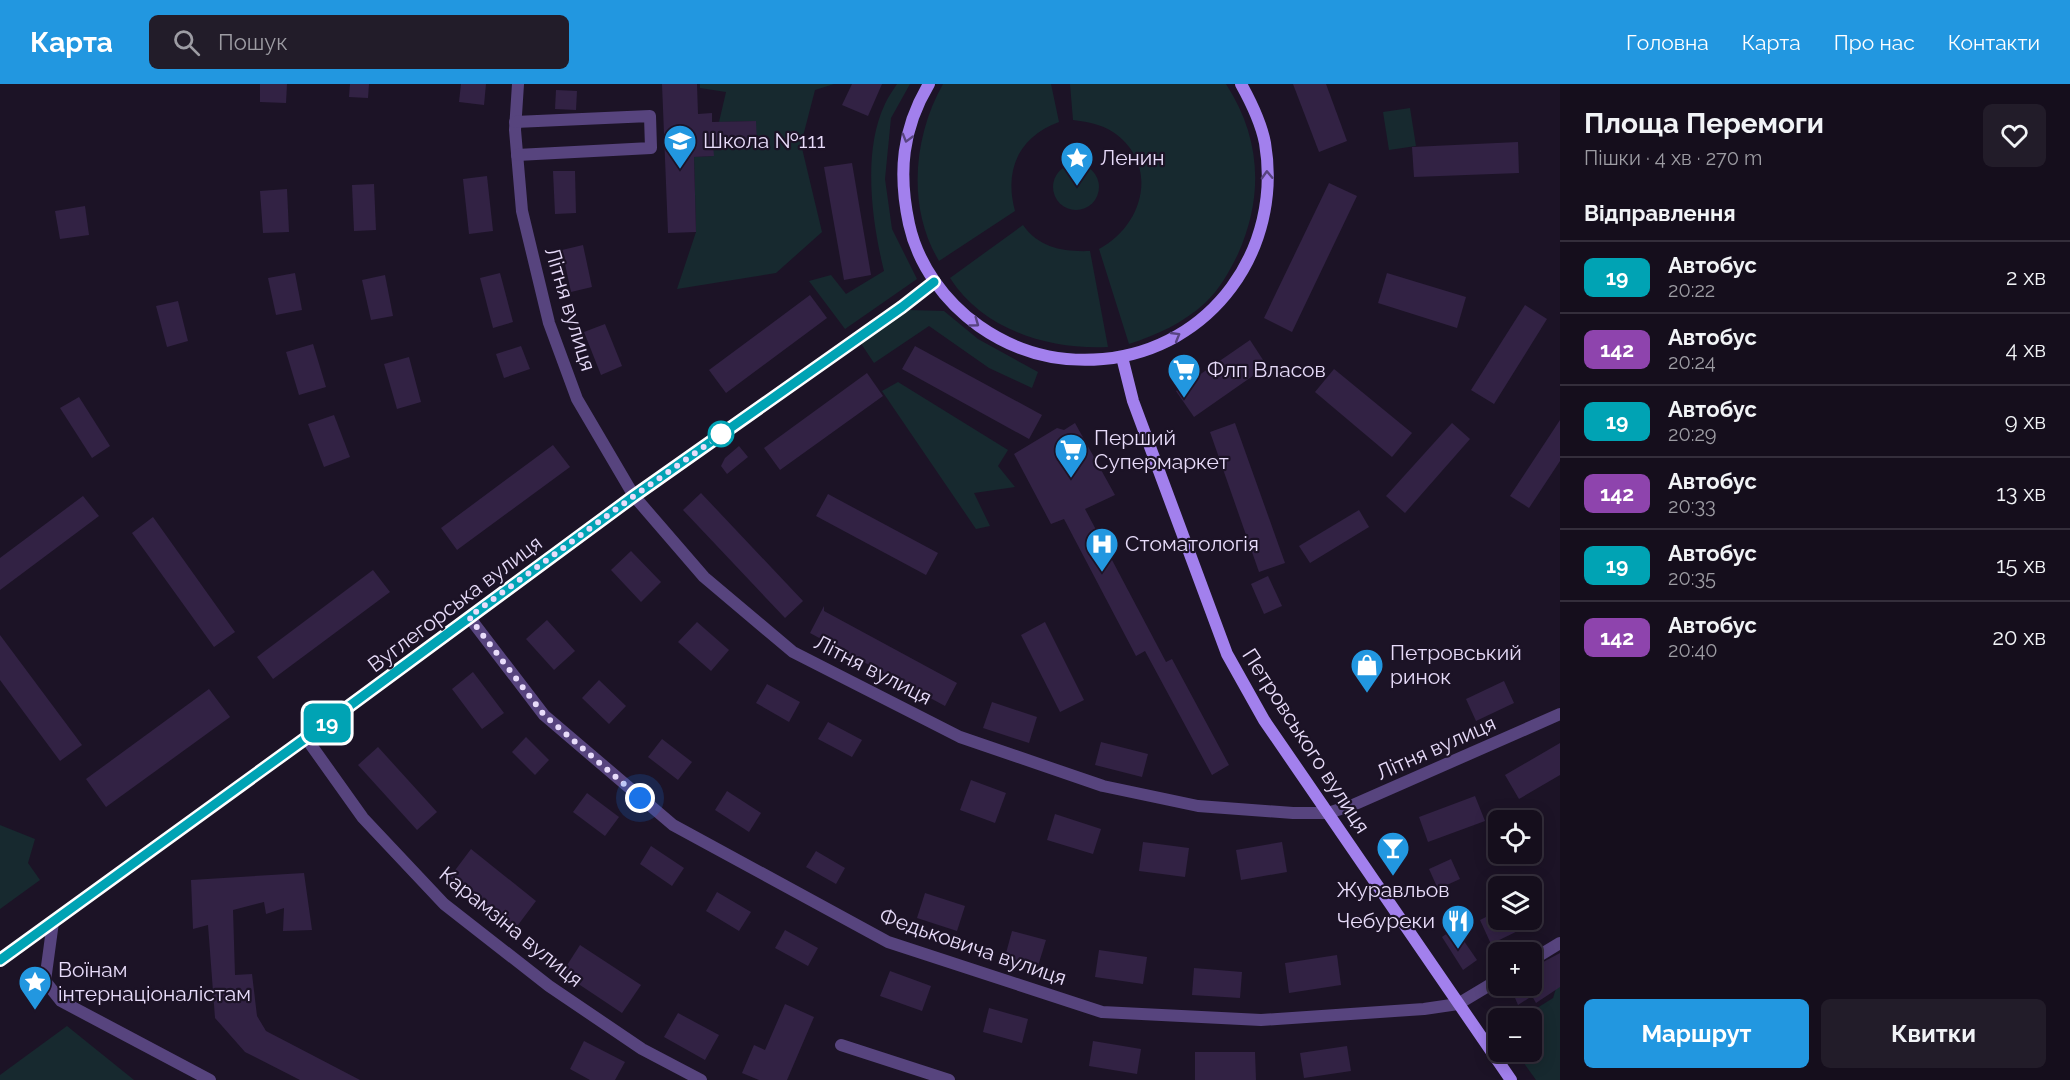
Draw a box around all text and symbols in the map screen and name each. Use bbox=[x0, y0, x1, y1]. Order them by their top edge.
search box bbox=[149, 15, 569, 69]
text: Карта bbox=[30, 26, 113, 59]
icon: search bbox=[170, 26, 203, 59]
text: Пошук bbox=[218, 29, 288, 55]
text: Головна bbox=[1626, 30, 1709, 55]
text: Карта bbox=[1742, 30, 1801, 55]
text: Про нас bbox=[1834, 30, 1915, 55]
text: Контакти bbox=[1948, 30, 2040, 55]
button: heart bbox=[1983, 104, 2046, 167]
text: Площа Перемоги bbox=[1584, 107, 1824, 140]
school or university icon: Школа №111 bbox=[662, 123, 698, 170]
place label: Школа №111 bbox=[703, 128, 825, 153]
one-way arrow bbox=[902, 132, 914, 143]
place icon: Ленин bbox=[1059, 140, 1095, 187]
place label: Ленин bbox=[1100, 145, 1165, 170]
text: Пішки · 4 хв · 270 m bbox=[1584, 146, 1762, 170]
one-way arrow bbox=[1261, 171, 1273, 180]
text: Відправлення bbox=[1584, 200, 1736, 226]
street label: Літня вулиця bbox=[540, 244, 601, 374]
text: Автобус bbox=[1668, 252, 1757, 278]
text: 2 хв bbox=[2006, 264, 2046, 290]
text: 19 bbox=[1606, 265, 1628, 290]
text: 20:22 bbox=[1668, 278, 1715, 302]
one-way arrow bbox=[969, 316, 980, 327]
text: Автобус bbox=[1668, 324, 1757, 350]
one-way arrow bbox=[1170, 332, 1180, 343]
text: 4 хв bbox=[2006, 336, 2046, 362]
text: 142 bbox=[1600, 337, 1634, 362]
text: 20:24 bbox=[1668, 350, 1716, 374]
supermarket icon: Флп Власов bbox=[1166, 352, 1202, 399]
place label: Флп Власов bbox=[1207, 357, 1326, 382]
text: Автобус bbox=[1668, 396, 1757, 422]
text: 9 хв bbox=[2005, 408, 2046, 434]
text: 19 bbox=[1606, 409, 1628, 434]
unlabelled marker bbox=[708, 421, 734, 447]
text: 20:29 bbox=[1668, 422, 1717, 446]
place label: Перший Супермаркет bbox=[1094, 425, 1229, 474]
supermarket icon: Перший Супермаркет bbox=[1053, 432, 1089, 479]
text: Автобус bbox=[1668, 468, 1757, 494]
text: 13 хв bbox=[1996, 480, 2046, 506]
text: 142 bbox=[1600, 481, 1634, 506]
text: 20:33 bbox=[1668, 494, 1716, 518]
hospital icon: Стоматологія bbox=[1084, 526, 1120, 573]
street label: Вуглегорська вулиця bbox=[363, 530, 547, 677]
place label: Стоматологія bbox=[1125, 531, 1259, 556]
text: Автобус bbox=[1668, 540, 1757, 566]
text: 15 хв bbox=[1996, 552, 2046, 578]
text: 19 bbox=[1606, 553, 1628, 578]
text: 20:35 bbox=[1668, 566, 1716, 590]
text: Автобус bbox=[1668, 612, 1757, 638]
text: 20 хв bbox=[1993, 624, 2046, 650]
text: 142 bbox=[1600, 625, 1634, 650]
street label: Літня вулиця bbox=[810, 629, 936, 710]
text: 20:40 bbox=[1668, 638, 1718, 662]
place label: Петровський ринок bbox=[1390, 640, 1522, 689]
street label: Петровського вулиця bbox=[1237, 644, 1375, 838]
shop icon: Петровський ринок bbox=[1349, 647, 1385, 694]
line badge: 19 bbox=[300, 704, 354, 742]
street label: Літня вулиця bbox=[1372, 710, 1500, 785]
text: 19 bbox=[316, 711, 338, 736]
your location bbox=[625, 783, 655, 813]
map controls bbox=[1488, 810, 1542, 1062]
button: locate bbox=[1488, 810, 1542, 864]
bar icon: Журавльов bbox=[1375, 830, 1411, 877]
street label: Карамзіна вулиця bbox=[435, 861, 588, 992]
button: layers bbox=[1488, 876, 1542, 930]
place label: Журавльов bbox=[1337, 877, 1449, 902]
street label: Федьковича вулиця bbox=[876, 903, 1070, 990]
restaurant icon: Чебуреки bbox=[1440, 903, 1476, 950]
place label: Чебуреки bbox=[1337, 908, 1435, 933]
button: + bbox=[1488, 942, 1542, 996]
place label: Воїнам інтернаціоналістам bbox=[58, 957, 251, 1006]
place icon: Воїнам інтернаціоналістам bbox=[17, 964, 53, 1011]
button: Маршрут bbox=[1584, 999, 1809, 1068]
button: Квитки bbox=[1821, 999, 2046, 1068]
button: − bbox=[1488, 1008, 1542, 1062]

